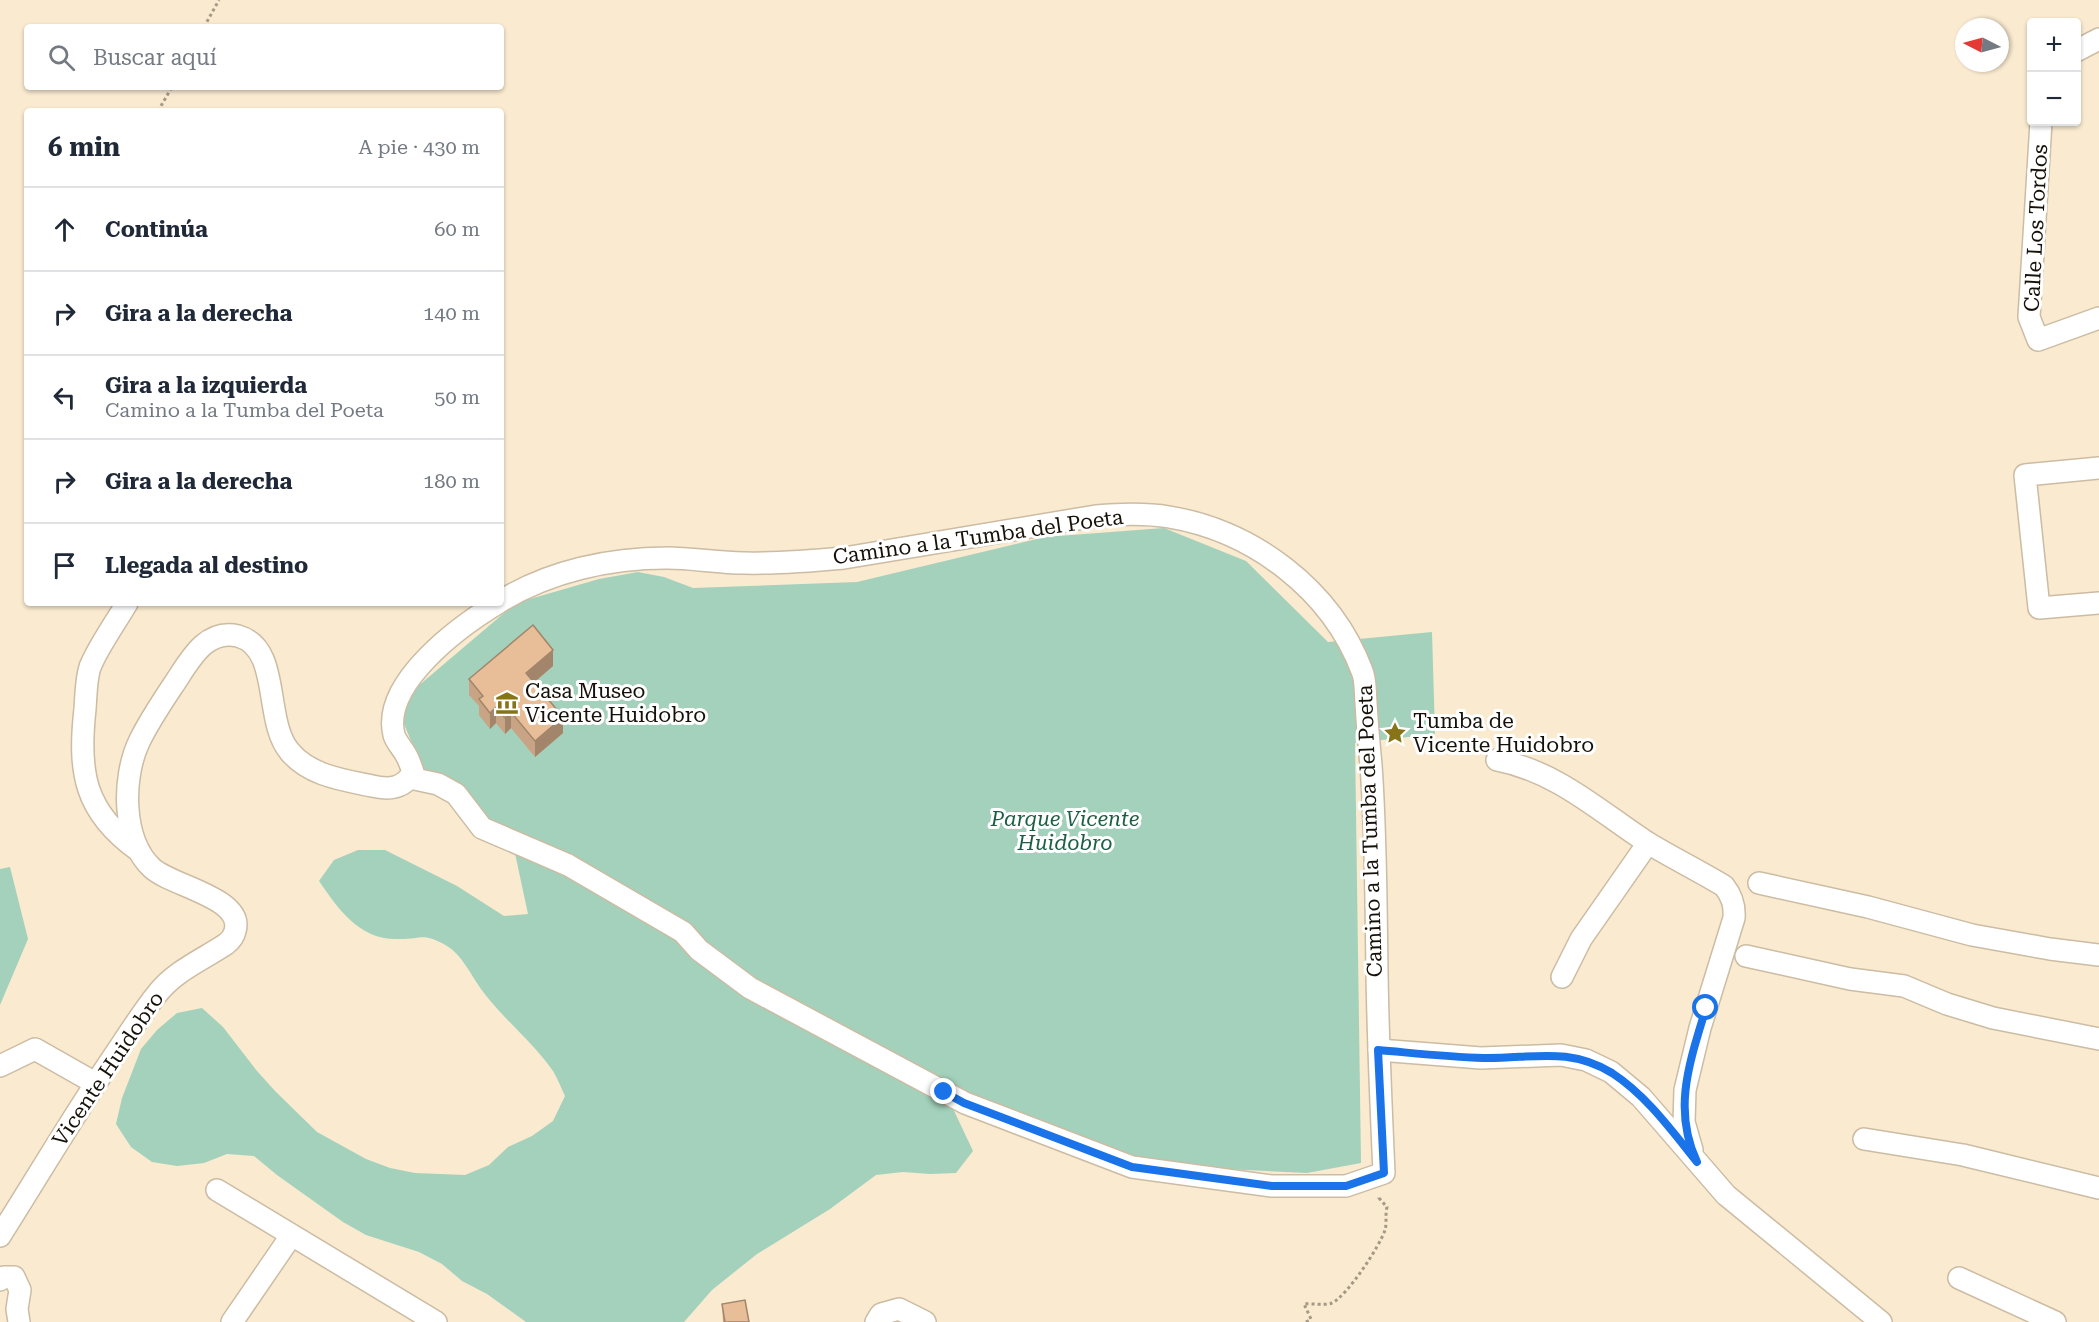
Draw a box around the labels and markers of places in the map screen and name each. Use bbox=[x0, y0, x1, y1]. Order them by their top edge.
place label: Casa Museo Vicente Huidobro bbox=[525, 679, 706, 727]
museum icon: Casa Museo Vicente Huidobro bbox=[494, 690, 520, 716]
place label: Tumba de Vicente Huidobro bbox=[1413, 709, 1594, 757]
place icon: Tumba de Vicente Huidobro bbox=[1382, 720, 1408, 746]

